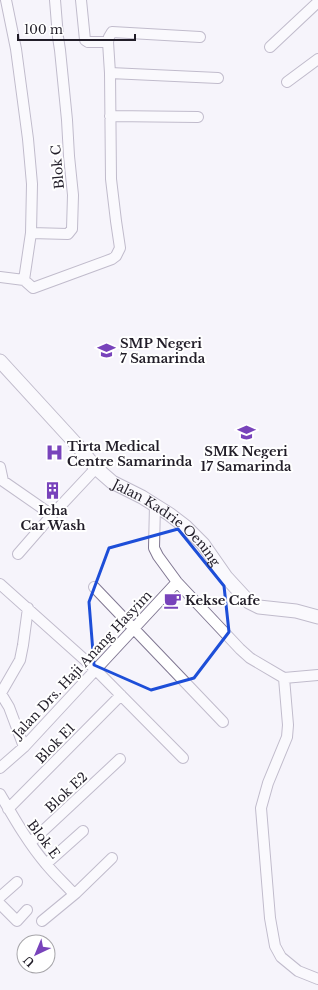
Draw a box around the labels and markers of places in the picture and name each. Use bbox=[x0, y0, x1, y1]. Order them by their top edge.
place label: SMP Negeri 7 Samarinda bbox=[120, 335, 206, 367]
school or university icon: SMP Negeri 7 Samarinda bbox=[97, 340, 117, 360]
school or university icon: SMK Negeri 17 Samarinda bbox=[236, 422, 256, 442]
place label: Tirta Medical Centre Samarinda bbox=[67, 438, 193, 470]
hospital icon: Tirta Medical Centre Samarinda bbox=[44, 443, 64, 463]
place label: SMK Negeri 17 Samarinda bbox=[201, 443, 292, 475]
building icon: Icha Car Wash bbox=[43, 481, 63, 501]
place label: Icha Car Wash bbox=[21, 502, 86, 534]
cafe icon: Kekse Cafe bbox=[162, 590, 182, 610]
place label: Kekse Cafe bbox=[185, 592, 261, 609]

